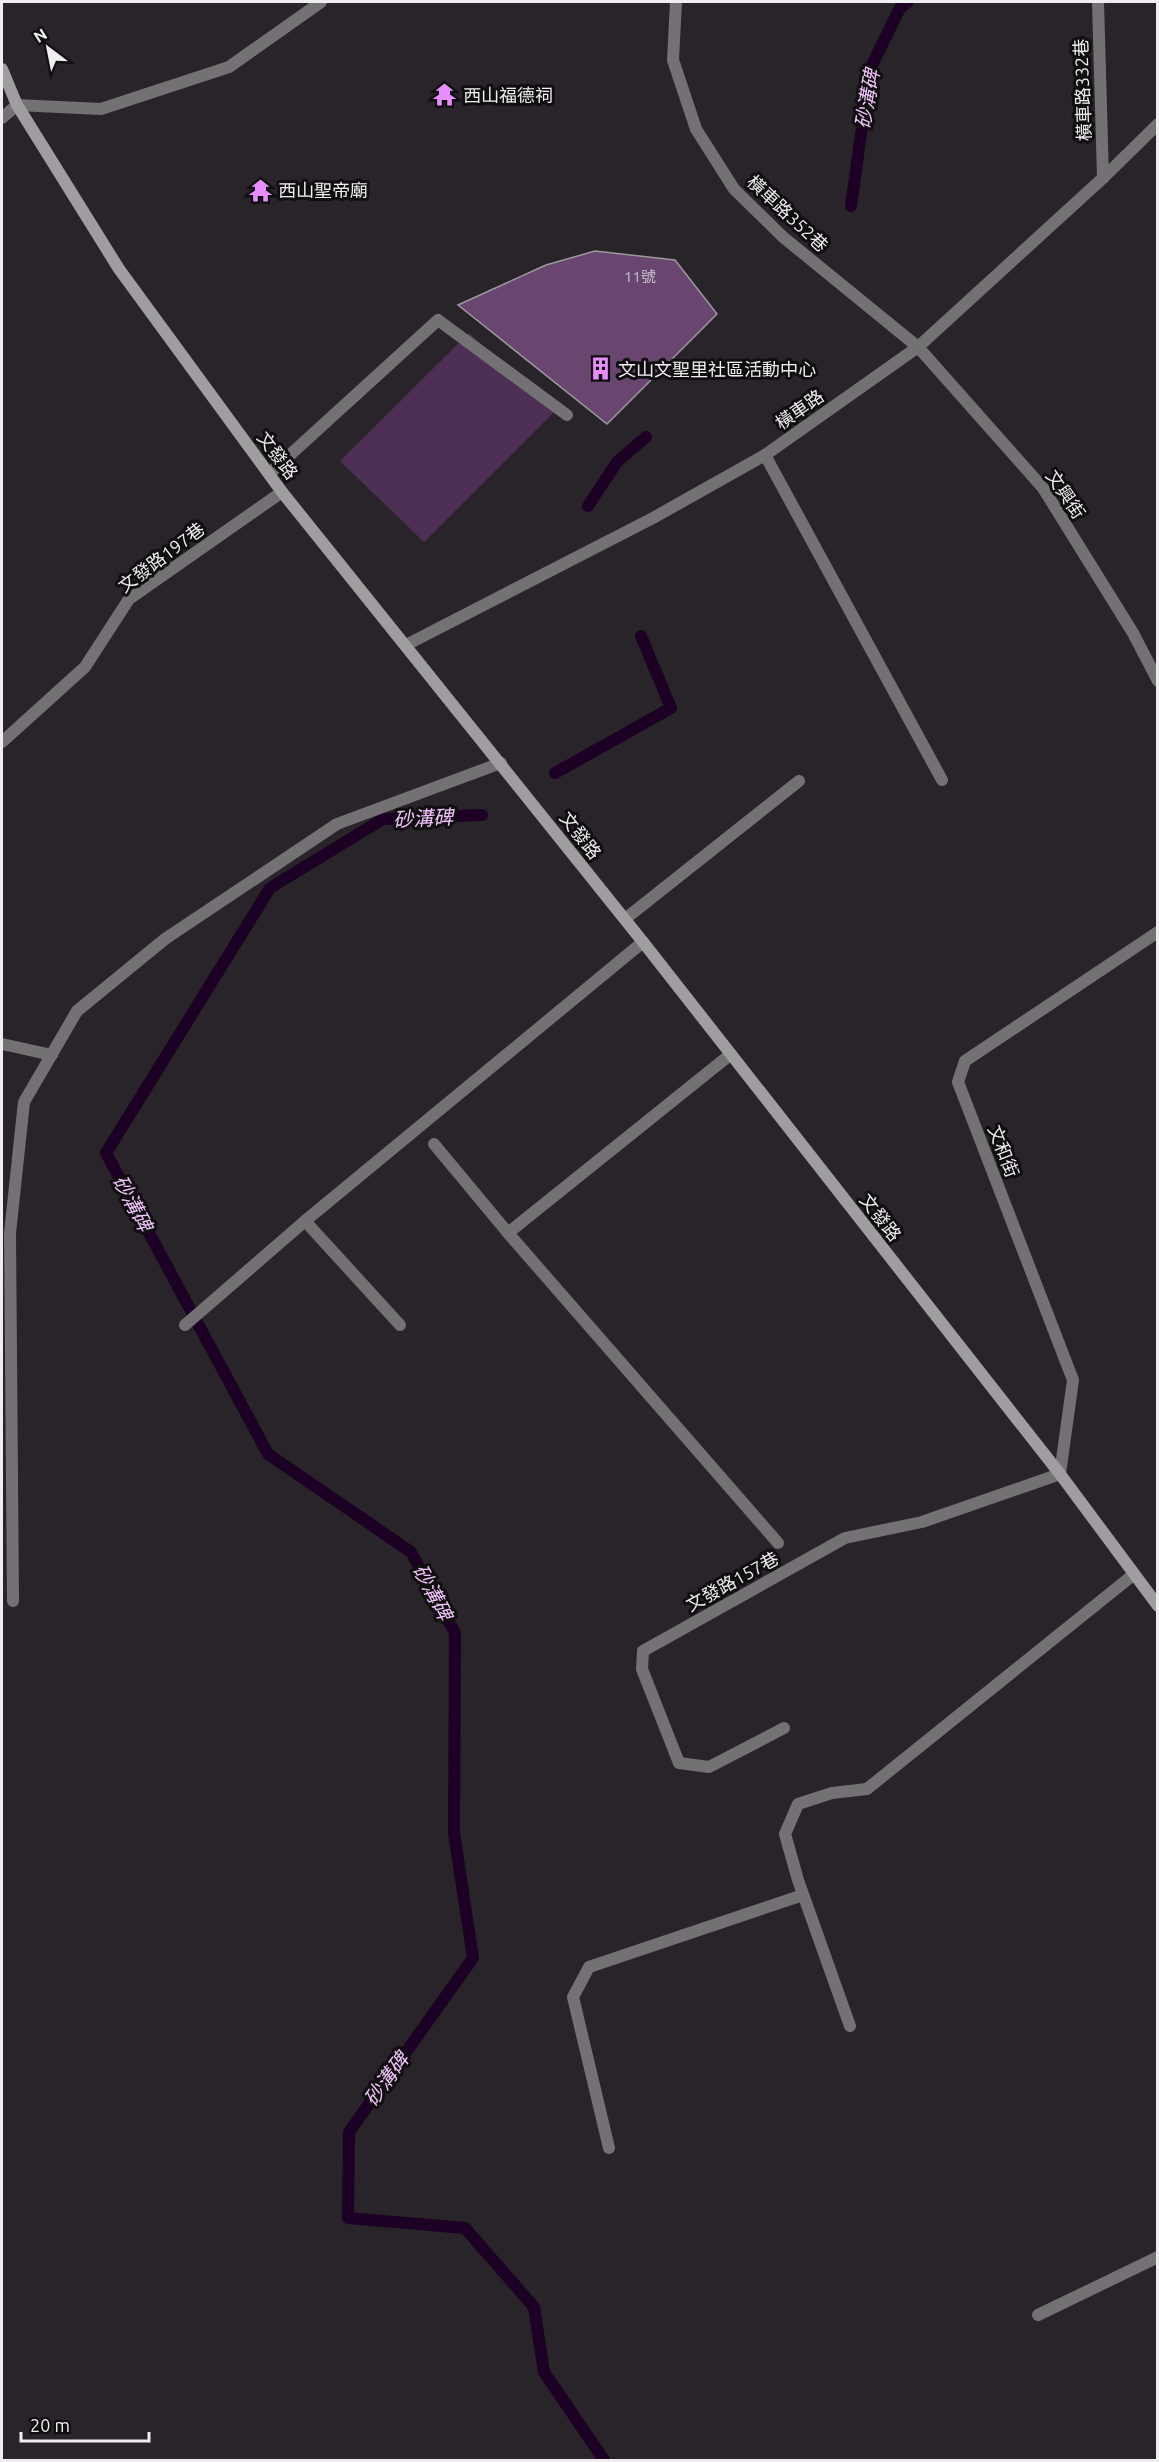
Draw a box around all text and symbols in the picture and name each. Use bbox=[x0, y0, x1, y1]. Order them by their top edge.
north arrow bbox=[18, 18, 78, 78]
text: N bbox=[30, 24, 50, 46]
street label: 橫車路332巷 bbox=[1070, 38, 1094, 142]
water label: 砂溝碑 bbox=[850, 65, 884, 131]
temple icon: 西山福德祠 bbox=[432, 82, 458, 108]
place label: 西山福德祠 bbox=[463, 85, 553, 105]
street label: 橫車路352巷 bbox=[744, 171, 832, 255]
temple icon: 西山聖帝廟 bbox=[247, 177, 273, 203]
place label: 西山聖帝廟 bbox=[278, 180, 368, 200]
house number: 11號 bbox=[624, 268, 656, 285]
building icon: 文山文聖里社區活動中心 bbox=[587, 356, 613, 382]
place label: 文山文聖里社區活動中心 bbox=[618, 359, 816, 379]
street label: 橫車路 bbox=[771, 385, 827, 433]
street label: 文發路 bbox=[254, 427, 302, 483]
street label: 文興街 bbox=[1043, 466, 1089, 522]
street label: 文發路197巷 bbox=[114, 518, 208, 596]
water label: 砂溝碑 bbox=[392, 805, 457, 831]
street label: 文發路 bbox=[556, 808, 606, 862]
street label: 文和街 bbox=[985, 1122, 1023, 1180]
water label: 砂溝碑 bbox=[109, 1171, 159, 1238]
street label: 文發路 bbox=[856, 1190, 906, 1244]
street label: 文發路157巷 bbox=[682, 1547, 782, 1615]
water label: 砂溝碑 bbox=[409, 1560, 459, 1627]
water label: 砂溝碑 bbox=[359, 2046, 415, 2110]
scale bar bbox=[21, 2405, 148, 2443]
text: 20 m bbox=[30, 2415, 70, 2435]

